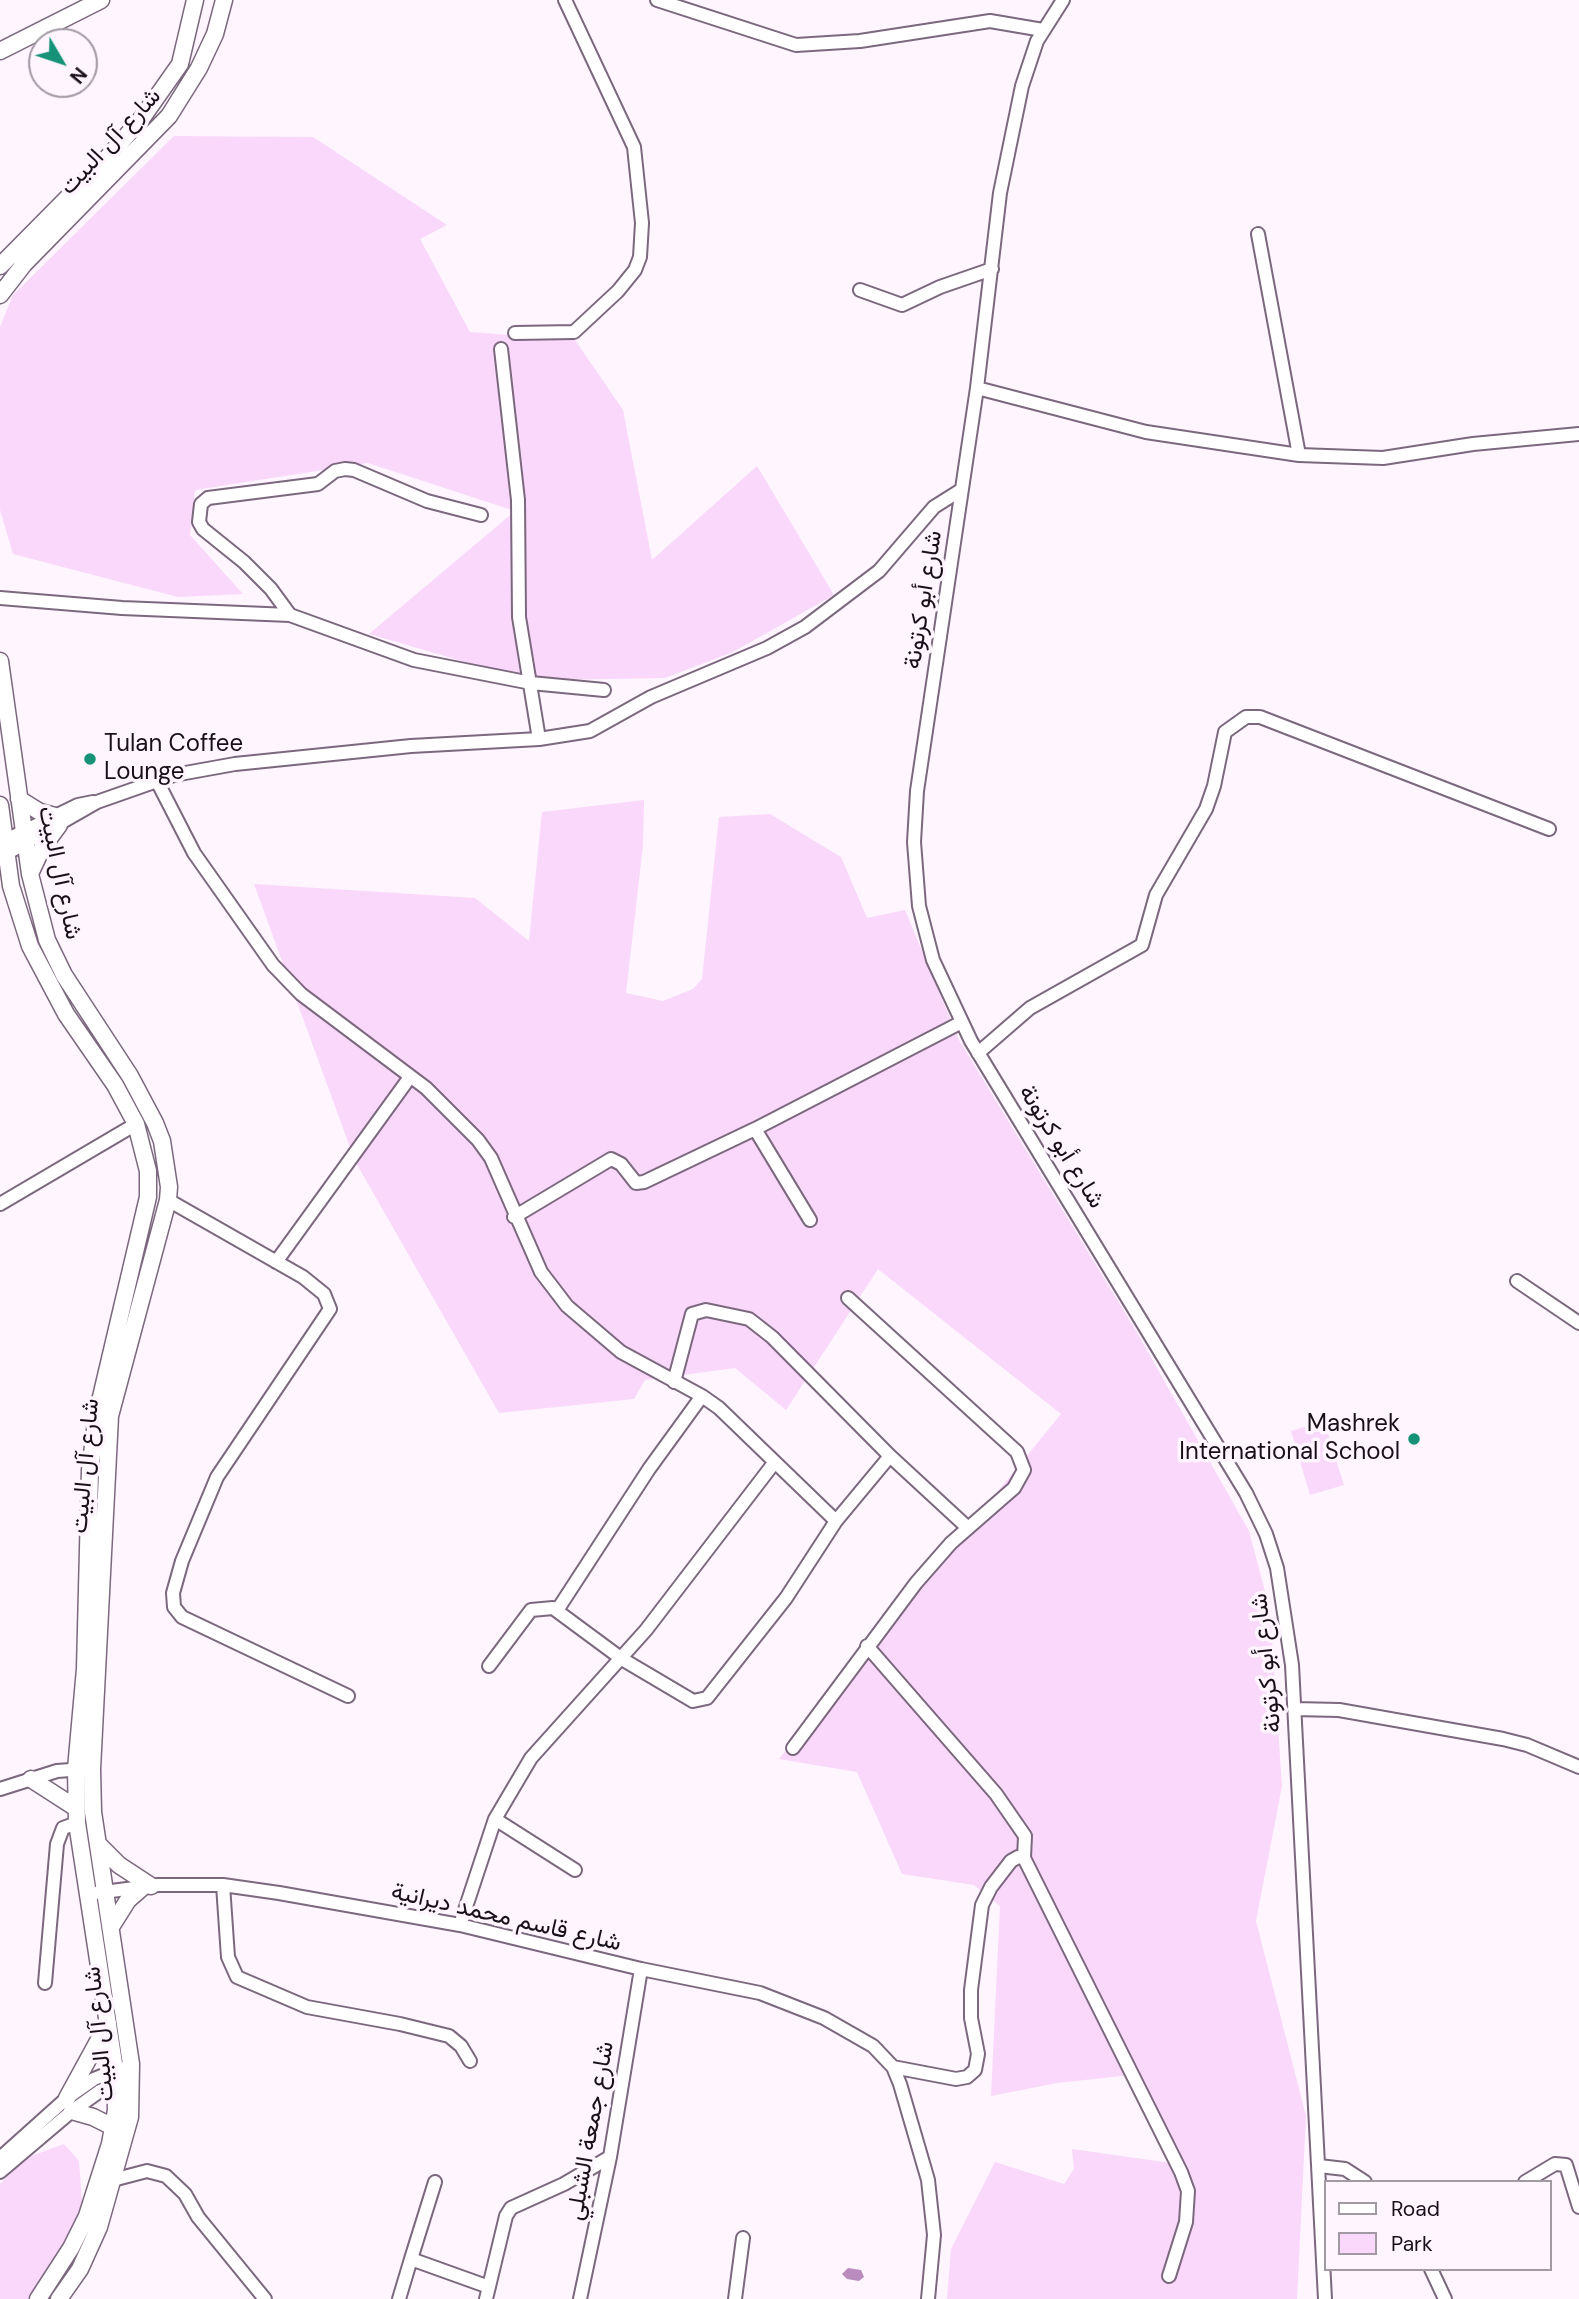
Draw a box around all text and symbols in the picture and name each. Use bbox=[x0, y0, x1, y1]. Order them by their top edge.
north arrow bbox=[28, 28, 98, 98]
text: N bbox=[64, 62, 92, 89]
street label: شارع آل البيت bbox=[54, 83, 168, 201]
street label: شارع أبو كرتونة bbox=[899, 529, 949, 671]
place label: Tulan Coffee Lounge bbox=[104, 731, 243, 787]
marker: Tulan Coffee Lounge bbox=[82, 751, 98, 767]
street label: شارع آل البيت bbox=[31, 804, 87, 942]
street label: شارع أبو كرتونة bbox=[1012, 1080, 1110, 1214]
street label: شارع آل البيت bbox=[66, 1397, 106, 1535]
place label: Mashrek International School bbox=[1179, 1411, 1400, 1467]
marker: Mashrek International School bbox=[1406, 1431, 1422, 1447]
street label: شارع أبو كرتونة bbox=[1245, 1592, 1289, 1734]
street label: شارع قاسم محمد ديرانية bbox=[388, 1877, 624, 1959]
street label: شارع آل البيت bbox=[79, 1965, 121, 2103]
street label: شارع جمعة الشبلي bbox=[561, 2039, 621, 2223]
legend bbox=[1324, 2180, 1551, 2271]
text: Road bbox=[1391, 2195, 1440, 2223]
text: Park bbox=[1391, 2230, 1432, 2258]

